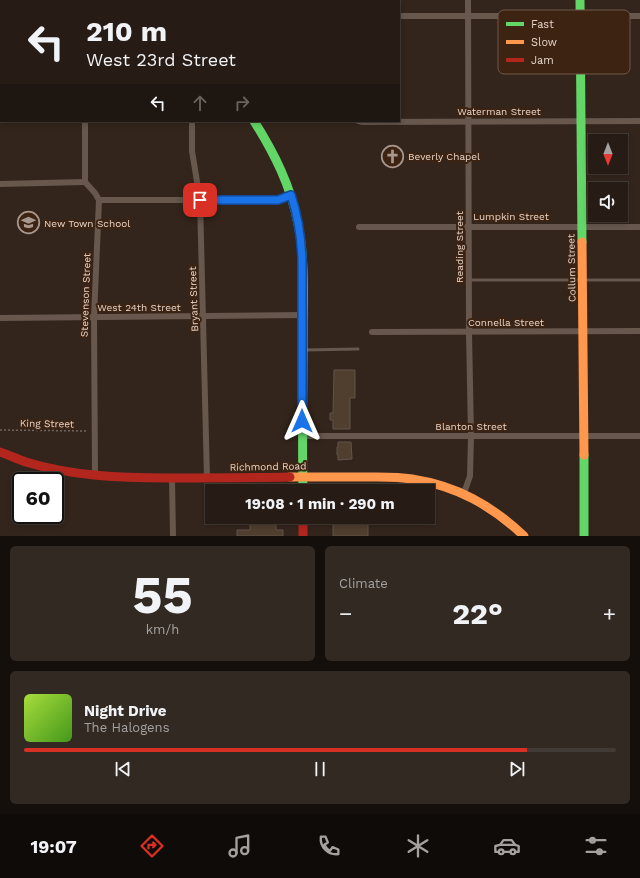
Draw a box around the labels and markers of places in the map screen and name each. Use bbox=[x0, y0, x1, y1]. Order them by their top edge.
church icon: Beverly Chapel bbox=[380, 143, 406, 169]
place label: Beverly Chapel bbox=[408, 151, 480, 162]
pin bbox=[183, 183, 217, 217]
school or university icon: New Town School bbox=[15, 210, 41, 236]
place label: New Town School bbox=[44, 218, 130, 229]

